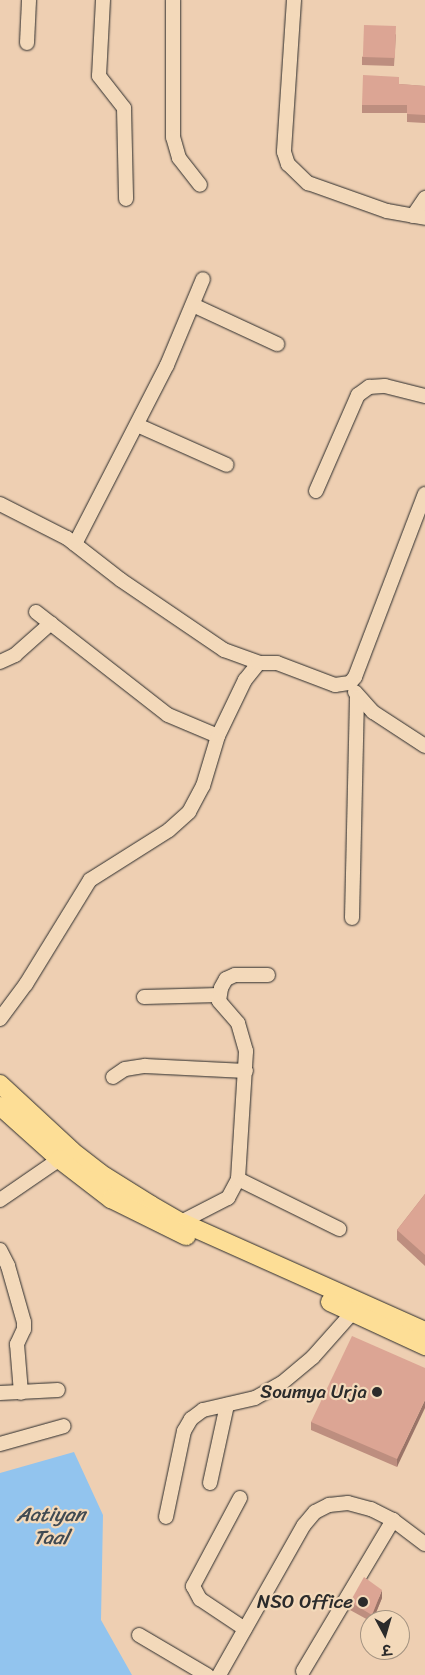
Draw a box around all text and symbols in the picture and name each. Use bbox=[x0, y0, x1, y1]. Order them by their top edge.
place label: Soumya Urja bbox=[260, 1381, 367, 1403]
marker: Soumya Urja bbox=[371, 1386, 383, 1398]
water label: Aatiyan Taal bbox=[17, 1502, 85, 1549]
place label: NSO Office bbox=[257, 1591, 353, 1613]
marker: NSO Office bbox=[357, 1596, 369, 1608]
north arrow bbox=[360, 1610, 410, 1660]
text: उ bbox=[381, 1637, 392, 1662]

